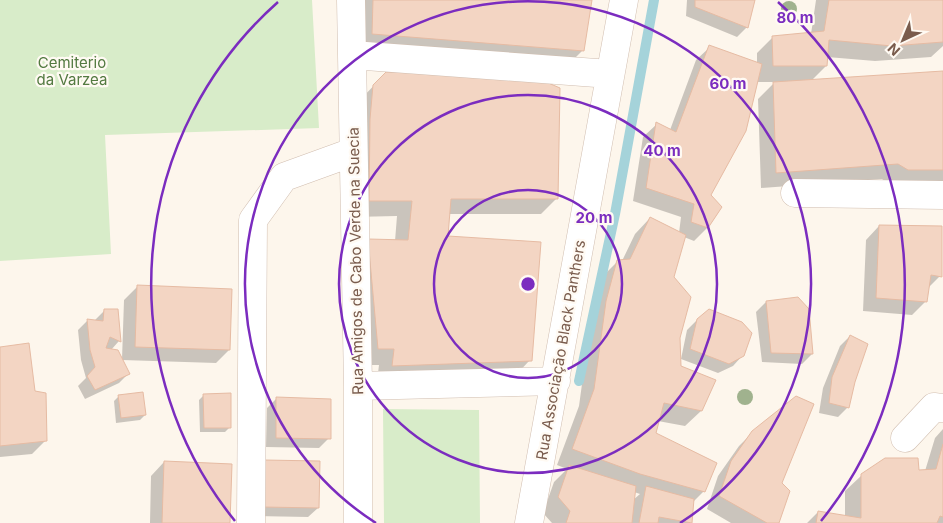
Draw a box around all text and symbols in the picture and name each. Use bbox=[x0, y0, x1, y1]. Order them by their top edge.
text: 80 m bbox=[776, 8, 814, 27]
north arrow bbox=[878, 15, 928, 65]
text: N bbox=[884, 40, 903, 60]
park label: Cemiterio da Varzea bbox=[37, 53, 107, 89]
text: 60 m bbox=[709, 74, 747, 93]
street label: Rua Amigos de Cabo Verde na Suecia bbox=[344, 127, 367, 395]
text: 40 m bbox=[643, 141, 681, 160]
text: 20 m bbox=[576, 208, 612, 227]
street label: Rua Associação Black Panthers bbox=[532, 238, 589, 461]
centre of rings bbox=[519, 275, 537, 293]

